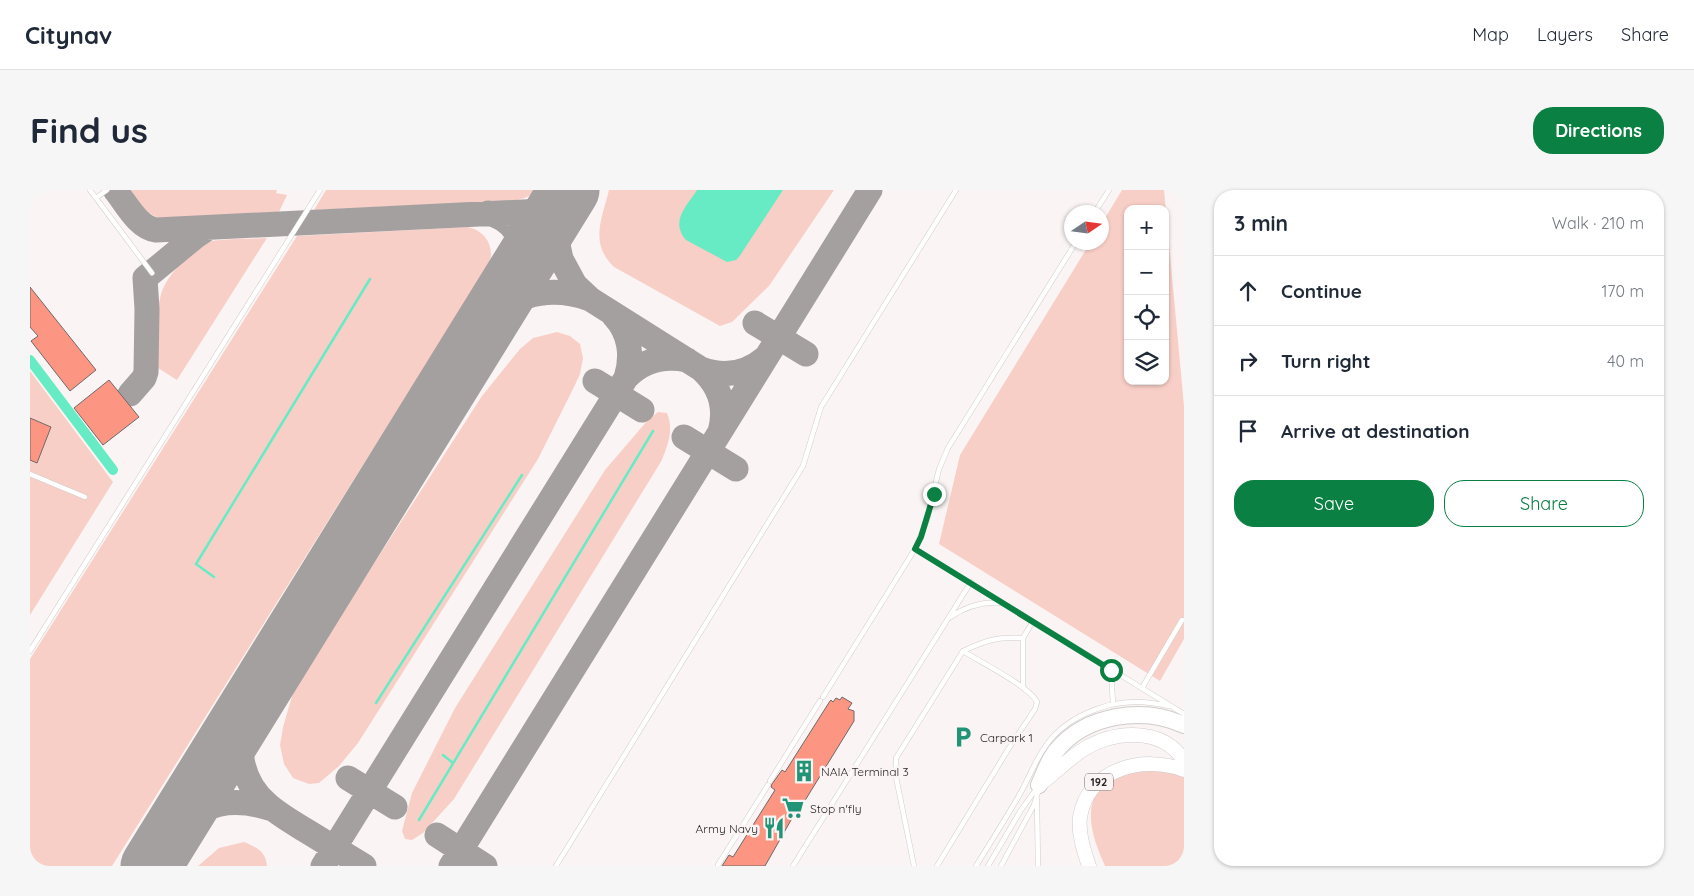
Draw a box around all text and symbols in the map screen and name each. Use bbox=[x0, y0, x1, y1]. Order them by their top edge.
text: Citynav bbox=[25, 20, 112, 50]
text: Map bbox=[1472, 23, 1509, 46]
text: Layers bbox=[1537, 23, 1593, 46]
text: Share bbox=[1621, 23, 1669, 46]
button: Directions bbox=[1533, 107, 1664, 154]
text: Find us bbox=[30, 108, 148, 152]
north arrow bbox=[1064, 205, 1109, 250]
map controls bbox=[1124, 205, 1169, 385]
button: + bbox=[1124, 205, 1169, 250]
text: 3 min bbox=[1234, 210, 1288, 236]
text: Walk · 210 m bbox=[1552, 213, 1644, 233]
button: − bbox=[1124, 250, 1169, 295]
icon: ahead bbox=[1234, 277, 1262, 305]
text: Continue bbox=[1281, 279, 1362, 303]
text: 170 m bbox=[1601, 281, 1644, 301]
button: locate bbox=[1124, 295, 1169, 340]
button: layers bbox=[1124, 340, 1169, 385]
icon: right bbox=[1234, 347, 1262, 375]
text: Turn right bbox=[1281, 349, 1370, 373]
text: 40 m bbox=[1607, 351, 1644, 371]
icon: arrive bbox=[1234, 417, 1262, 445]
text: Arrive at destination bbox=[1281, 419, 1470, 443]
button: Save bbox=[1234, 480, 1434, 527]
button: Share bbox=[1444, 480, 1644, 527]
route end bbox=[923, 483, 946, 506]
route start bbox=[1100, 659, 1123, 682]
parking icon: Carpark 1 bbox=[950, 724, 976, 750]
place label: Carpark 1 bbox=[980, 730, 1033, 745]
building icon: NAIA Terminal 3 bbox=[791, 758, 817, 784]
place label: NAIA Terminal 3 bbox=[821, 764, 909, 779]
road number: 192 bbox=[1085, 774, 1113, 790]
supermarket icon: Stop n'fly bbox=[780, 795, 806, 821]
place label: Stop n'fly bbox=[810, 801, 862, 816]
restaurant icon: Army Navy bbox=[761, 815, 787, 841]
place label: Army Navy bbox=[696, 821, 758, 836]

